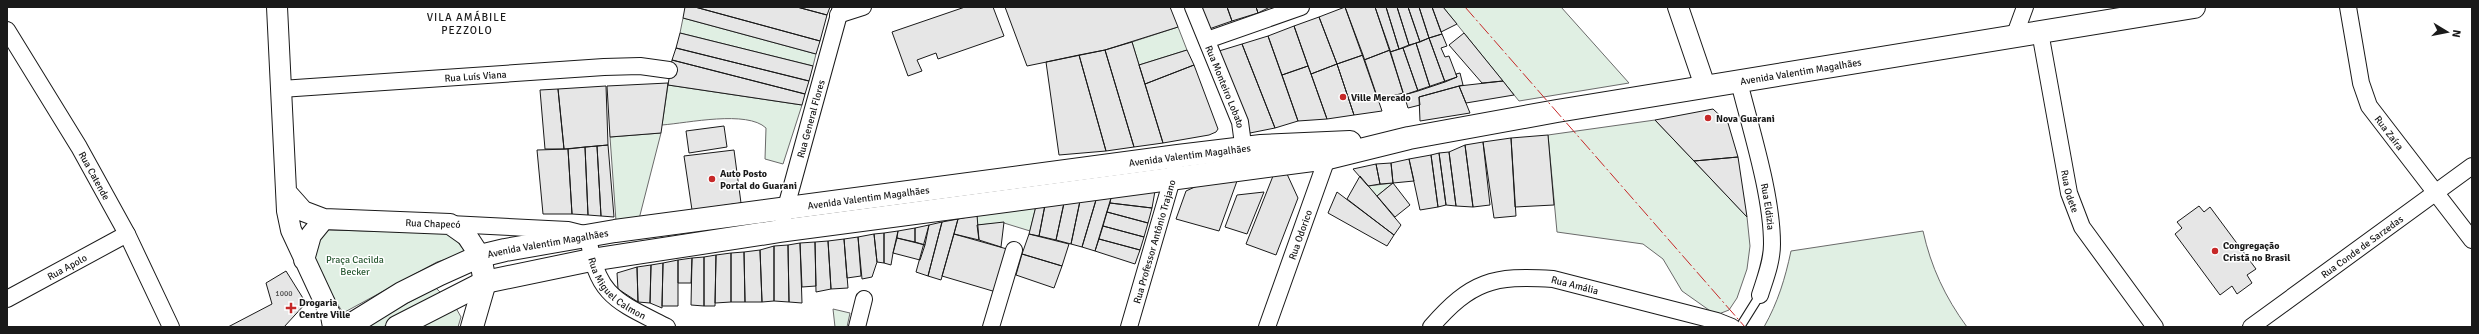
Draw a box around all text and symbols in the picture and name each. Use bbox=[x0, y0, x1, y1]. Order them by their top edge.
district label: VILA AMÁBILE PEZZOLO bbox=[427, 10, 507, 37]
north arrow bbox=[2427, 12, 2467, 52]
text: N bbox=[2449, 29, 2463, 39]
street label: Rua Monteiro Lobato bbox=[1202, 44, 1246, 129]
street label: Avenida Valentim Magalhães bbox=[1739, 56, 1863, 88]
street label: Rua Luís Viana bbox=[444, 69, 507, 85]
street label: Rua General Flores bbox=[795, 78, 828, 159]
marker: Ville Mercado bbox=[1338, 92, 1348, 102]
place label: Ville Mercado bbox=[1351, 92, 1411, 104]
marker: Nova Guarani bbox=[1703, 113, 1713, 123]
place label: Nova Guarani bbox=[1716, 113, 1775, 125]
street label: Rua Zaíra bbox=[2372, 113, 2406, 153]
street label: Avenida Valentim Magalhães bbox=[1128, 142, 1252, 170]
street label: Rua Catende bbox=[76, 150, 112, 202]
place label: Auto Posto Portal do Guarani bbox=[720, 168, 797, 192]
street label: Rua Odete bbox=[2058, 169, 2081, 215]
marker: Auto Posto Portal do Guarani bbox=[707, 174, 717, 184]
street label: Rua Professor Antônio Trajano bbox=[1131, 179, 1179, 305]
street label: Rua Eldizia bbox=[1758, 182, 1776, 231]
street label: Avenida Valentim Magalhães bbox=[807, 184, 931, 212]
street label: Rua Odorico bbox=[1286, 208, 1315, 262]
street label: Rua Conde de Sarzedas bbox=[2319, 213, 2406, 281]
street label: Rua Chapecó bbox=[405, 217, 461, 231]
street label: Avenida Valentim Magalhães bbox=[486, 227, 610, 261]
place label: Congregação Cristã no Brasil bbox=[2223, 240, 2290, 264]
marker: Congregação Cristã no Brasil bbox=[2210, 246, 2220, 256]
street label: Rua Apolo bbox=[45, 252, 89, 283]
park label: Praça Cacilda Becker bbox=[326, 254, 384, 278]
street label: Rua Miguel Calmon bbox=[585, 256, 648, 322]
street label: Rua Amália bbox=[1550, 274, 1600, 297]
house number: 1000 bbox=[275, 288, 293, 298]
place label: Drogaria Centre Ville bbox=[299, 297, 350, 321]
marker: Drogaria Centre Ville bbox=[286, 303, 296, 313]

